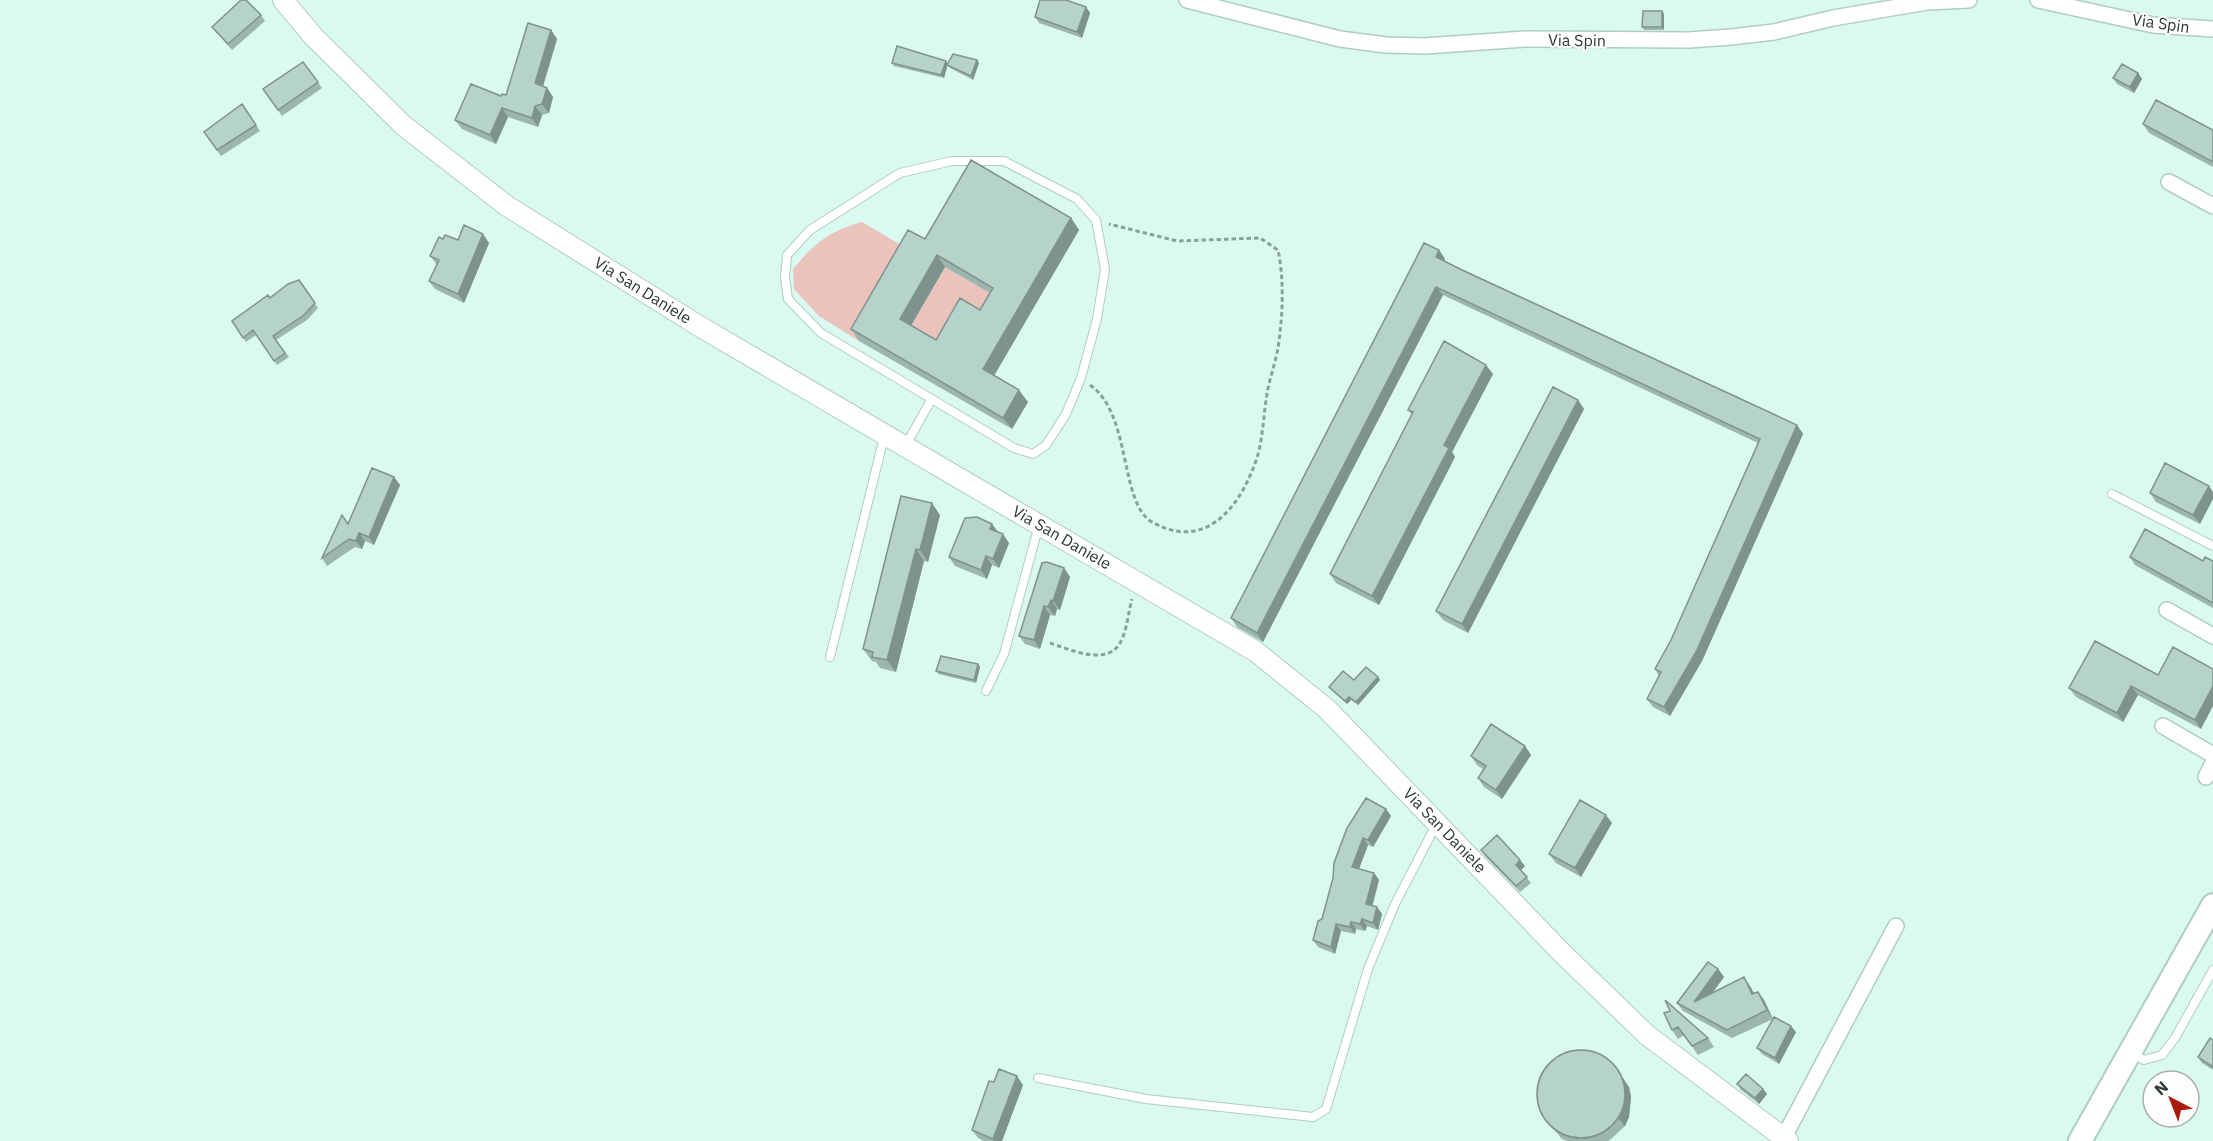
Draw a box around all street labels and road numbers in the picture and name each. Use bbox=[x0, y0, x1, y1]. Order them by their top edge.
street label: Via Spin bbox=[2131, 9, 2191, 37]
street label: Via Spin bbox=[1548, 29, 1606, 51]
street label: Via San Daniele bbox=[591, 252, 696, 328]
street label: Via San Daniele bbox=[1009, 501, 1115, 574]
street label: Via San Daniele bbox=[1399, 783, 1491, 877]

